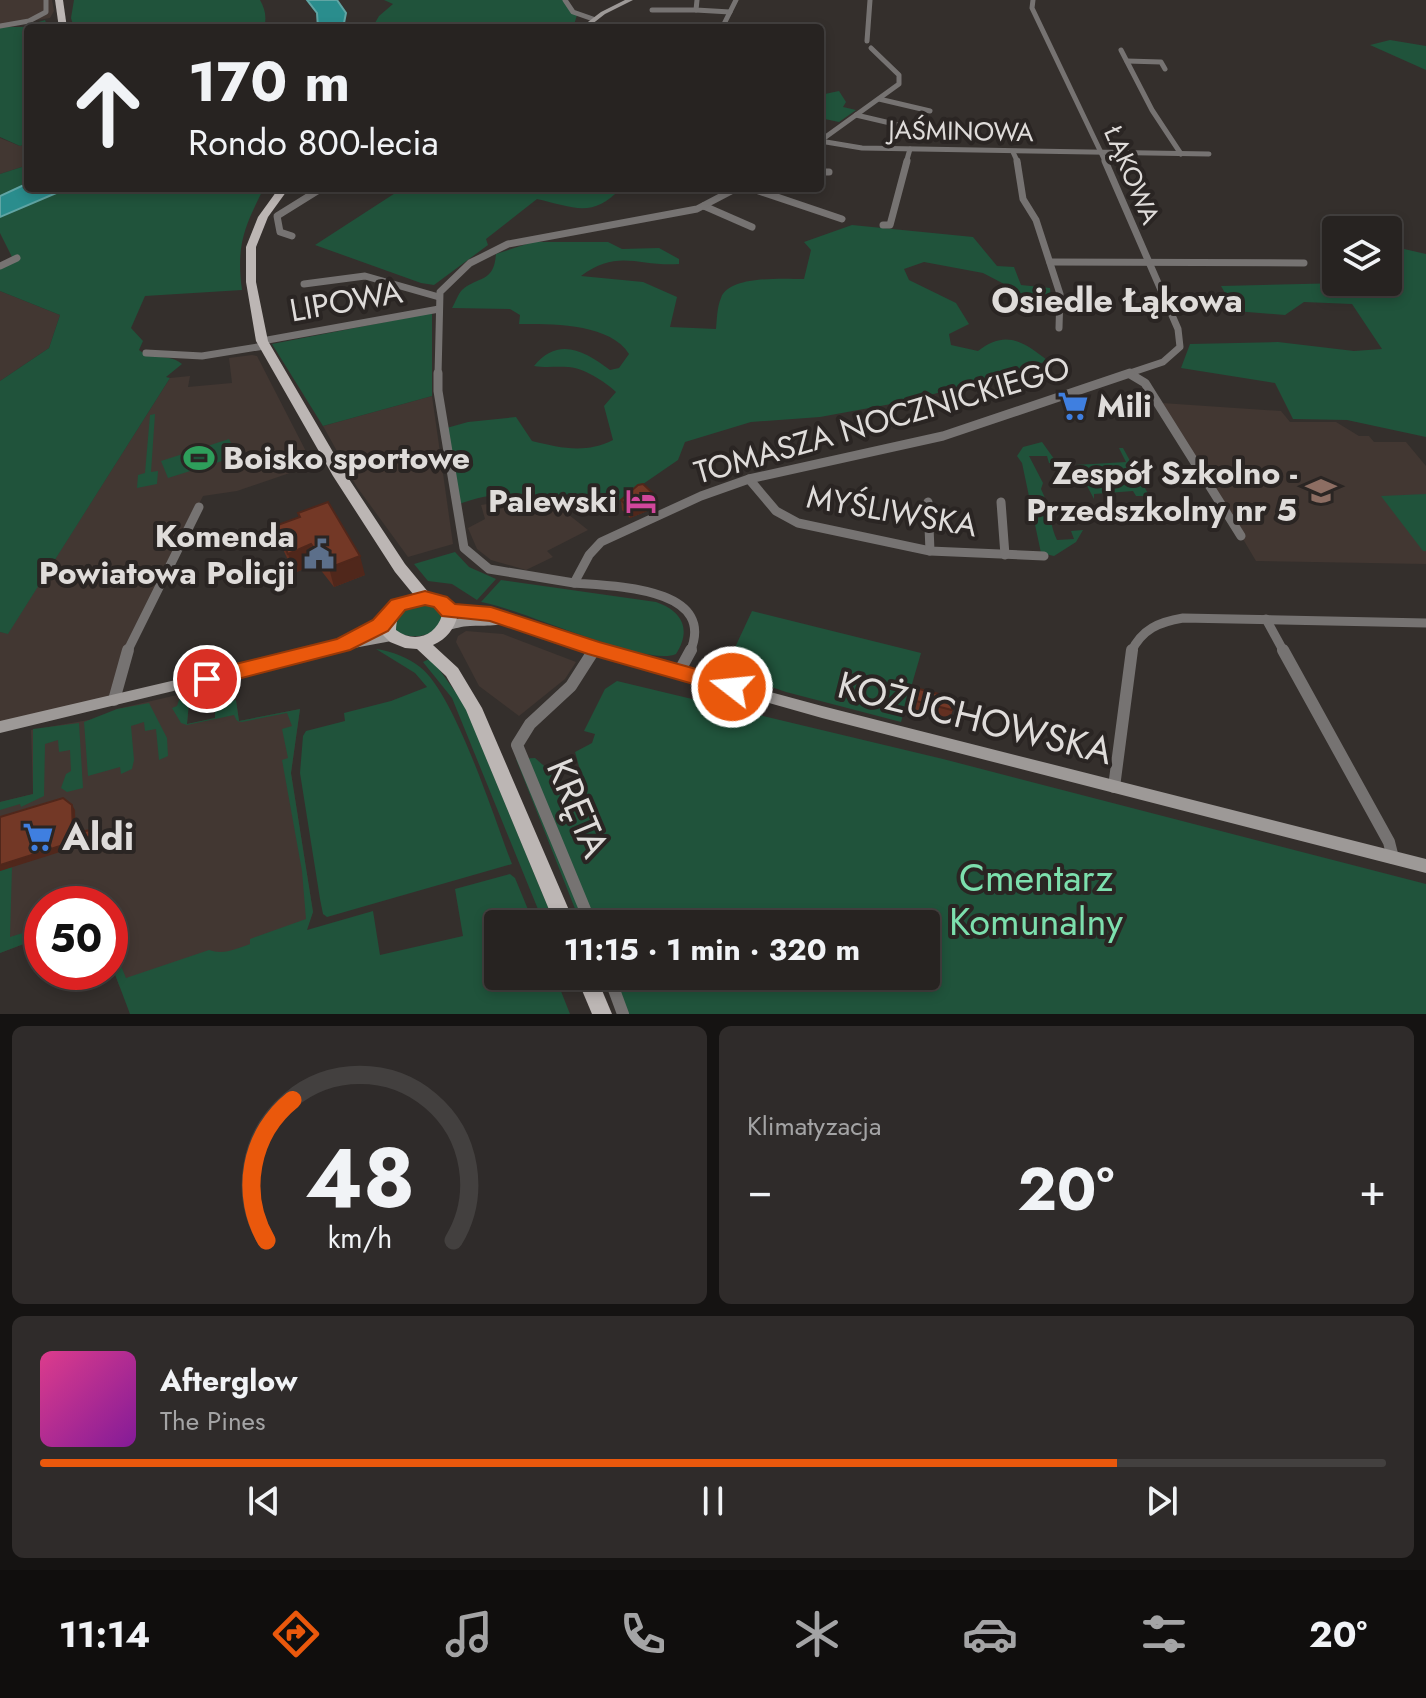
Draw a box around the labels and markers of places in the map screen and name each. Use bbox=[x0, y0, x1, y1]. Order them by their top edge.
place label: Mili bbox=[1097, 383, 1152, 429]
supermarket icon: Mili bbox=[1056, 389, 1090, 423]
place label: Boisko sportowe bbox=[223, 435, 470, 481]
sports icon: Boisko sportowe bbox=[182, 441, 216, 475]
place label: Zespół Szkolno - Przedszkolny nr 5 bbox=[1026, 450, 1297, 533]
school or university icon: Zespół Szkolno - Przedszkolny nr 5 bbox=[1304, 474, 1338, 508]
place label: Palewski bbox=[488, 478, 617, 524]
hotel icon: Palewski bbox=[624, 484, 658, 518]
place label: Komenda Powiatowa Policji bbox=[39, 513, 295, 596]
public building icon: Komenda Powiatowa Policji bbox=[302, 537, 336, 571]
pin bbox=[173, 645, 241, 713]
place label: Aldi bbox=[61, 809, 134, 864]
supermarket icon: Aldi bbox=[21, 820, 55, 854]

